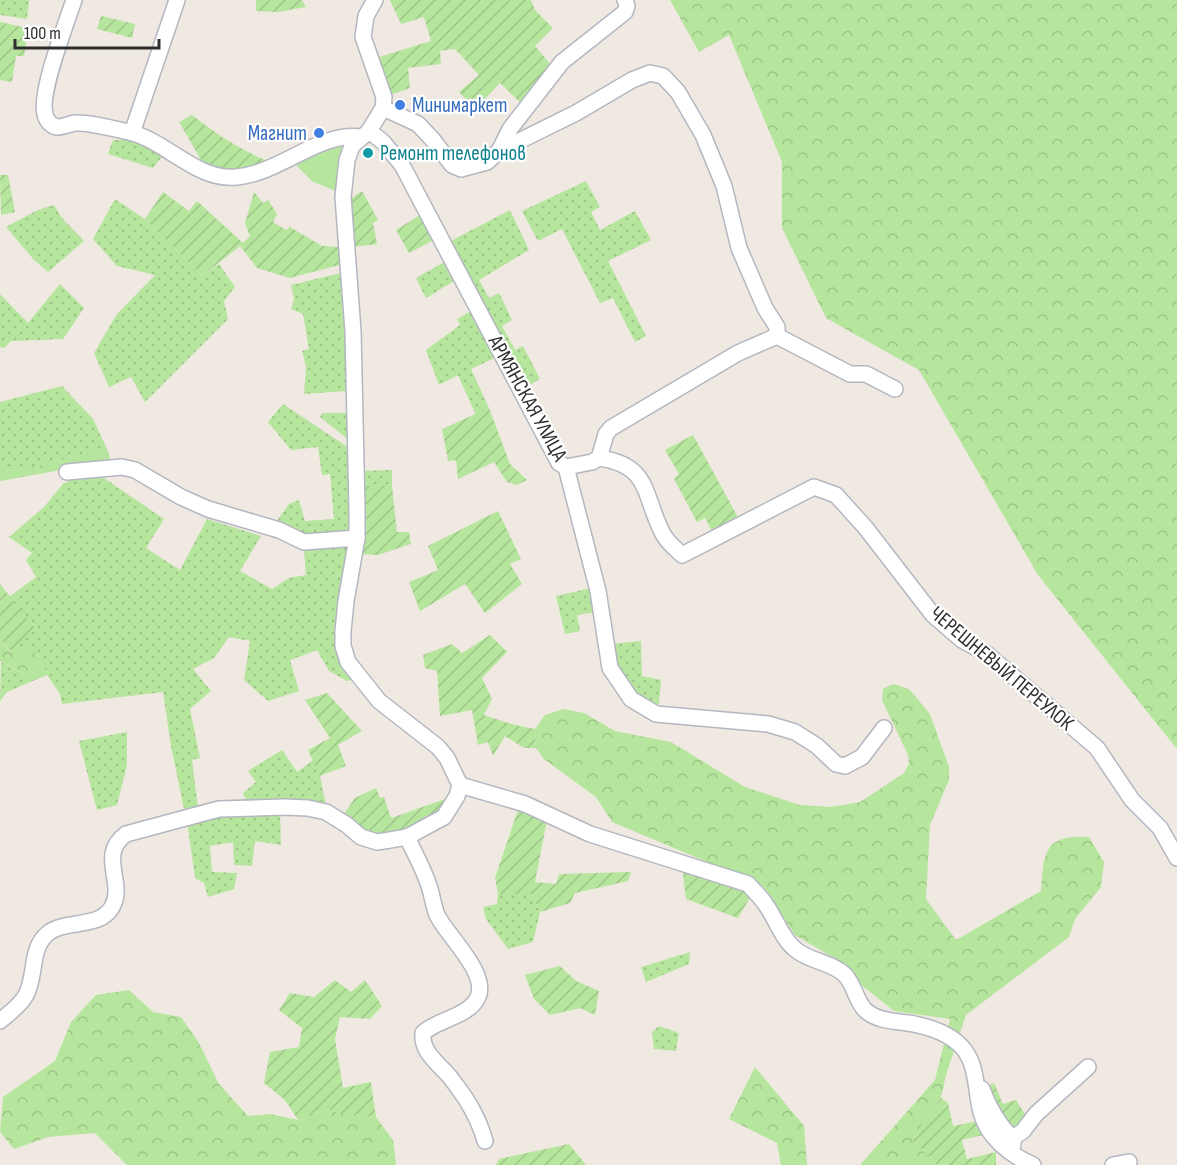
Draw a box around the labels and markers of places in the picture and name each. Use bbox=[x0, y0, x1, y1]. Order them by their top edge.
place label: Минимаркет bbox=[412, 93, 507, 118]
marker: Минимаркет bbox=[393, 98, 407, 112]
place label: Магнит bbox=[248, 121, 307, 146]
marker: Магнит bbox=[312, 126, 326, 140]
place label: Ремонт телефонов bbox=[380, 141, 526, 166]
marker: Ремонт телефонов bbox=[361, 146, 375, 160]

